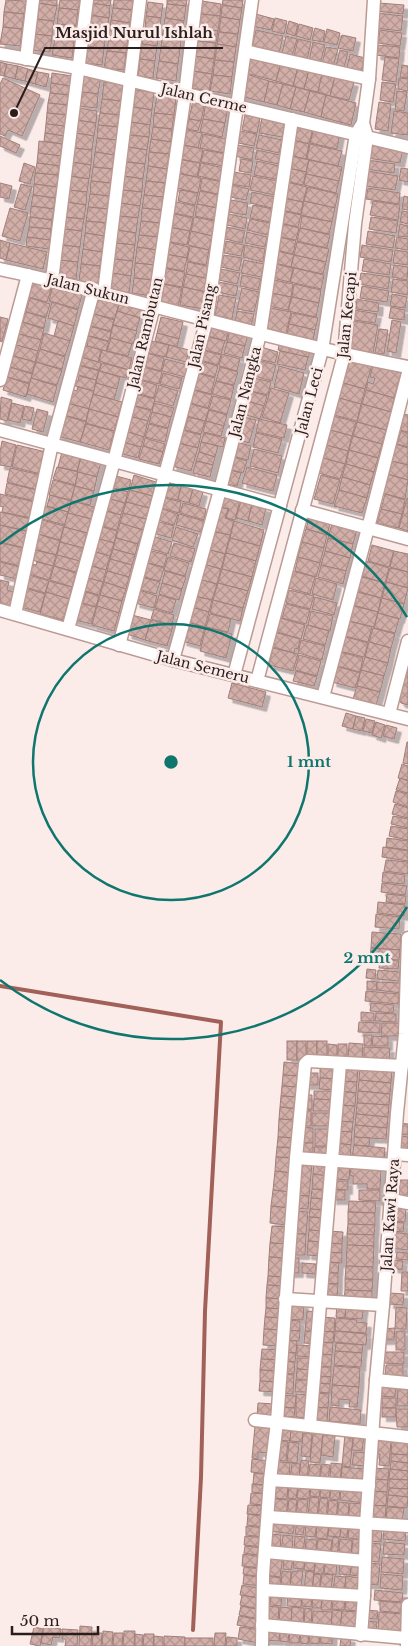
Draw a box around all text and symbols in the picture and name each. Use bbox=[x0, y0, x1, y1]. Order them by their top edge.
callout: Masjid Nurul Ishlah bbox=[45, 18, 223, 48]
text: Masjid Nurul Ishlah bbox=[55, 23, 213, 42]
street label: Jalan Cerme bbox=[157, 79, 249, 117]
street label: Jalan Sukun bbox=[43, 270, 132, 308]
street label: Jalan Kecapi bbox=[333, 271, 361, 361]
street label: Jalan Rambutan bbox=[123, 275, 167, 392]
street label: Jalan Pisang bbox=[184, 282, 220, 372]
street label: Jalan Nangka bbox=[225, 344, 265, 441]
street label: Jalan Leci bbox=[291, 365, 327, 439]
street label: Jalan Semeru bbox=[153, 646, 252, 687]
text: 1 mnt bbox=[287, 752, 331, 771]
centre of rings bbox=[162, 753, 180, 771]
text: 2 mnt bbox=[344, 948, 391, 967]
street label: Jalan Kawi Raya bbox=[377, 1158, 403, 1274]
scale bar bbox=[12, 1604, 99, 1636]
text: 50 m bbox=[20, 1611, 60, 1630]

